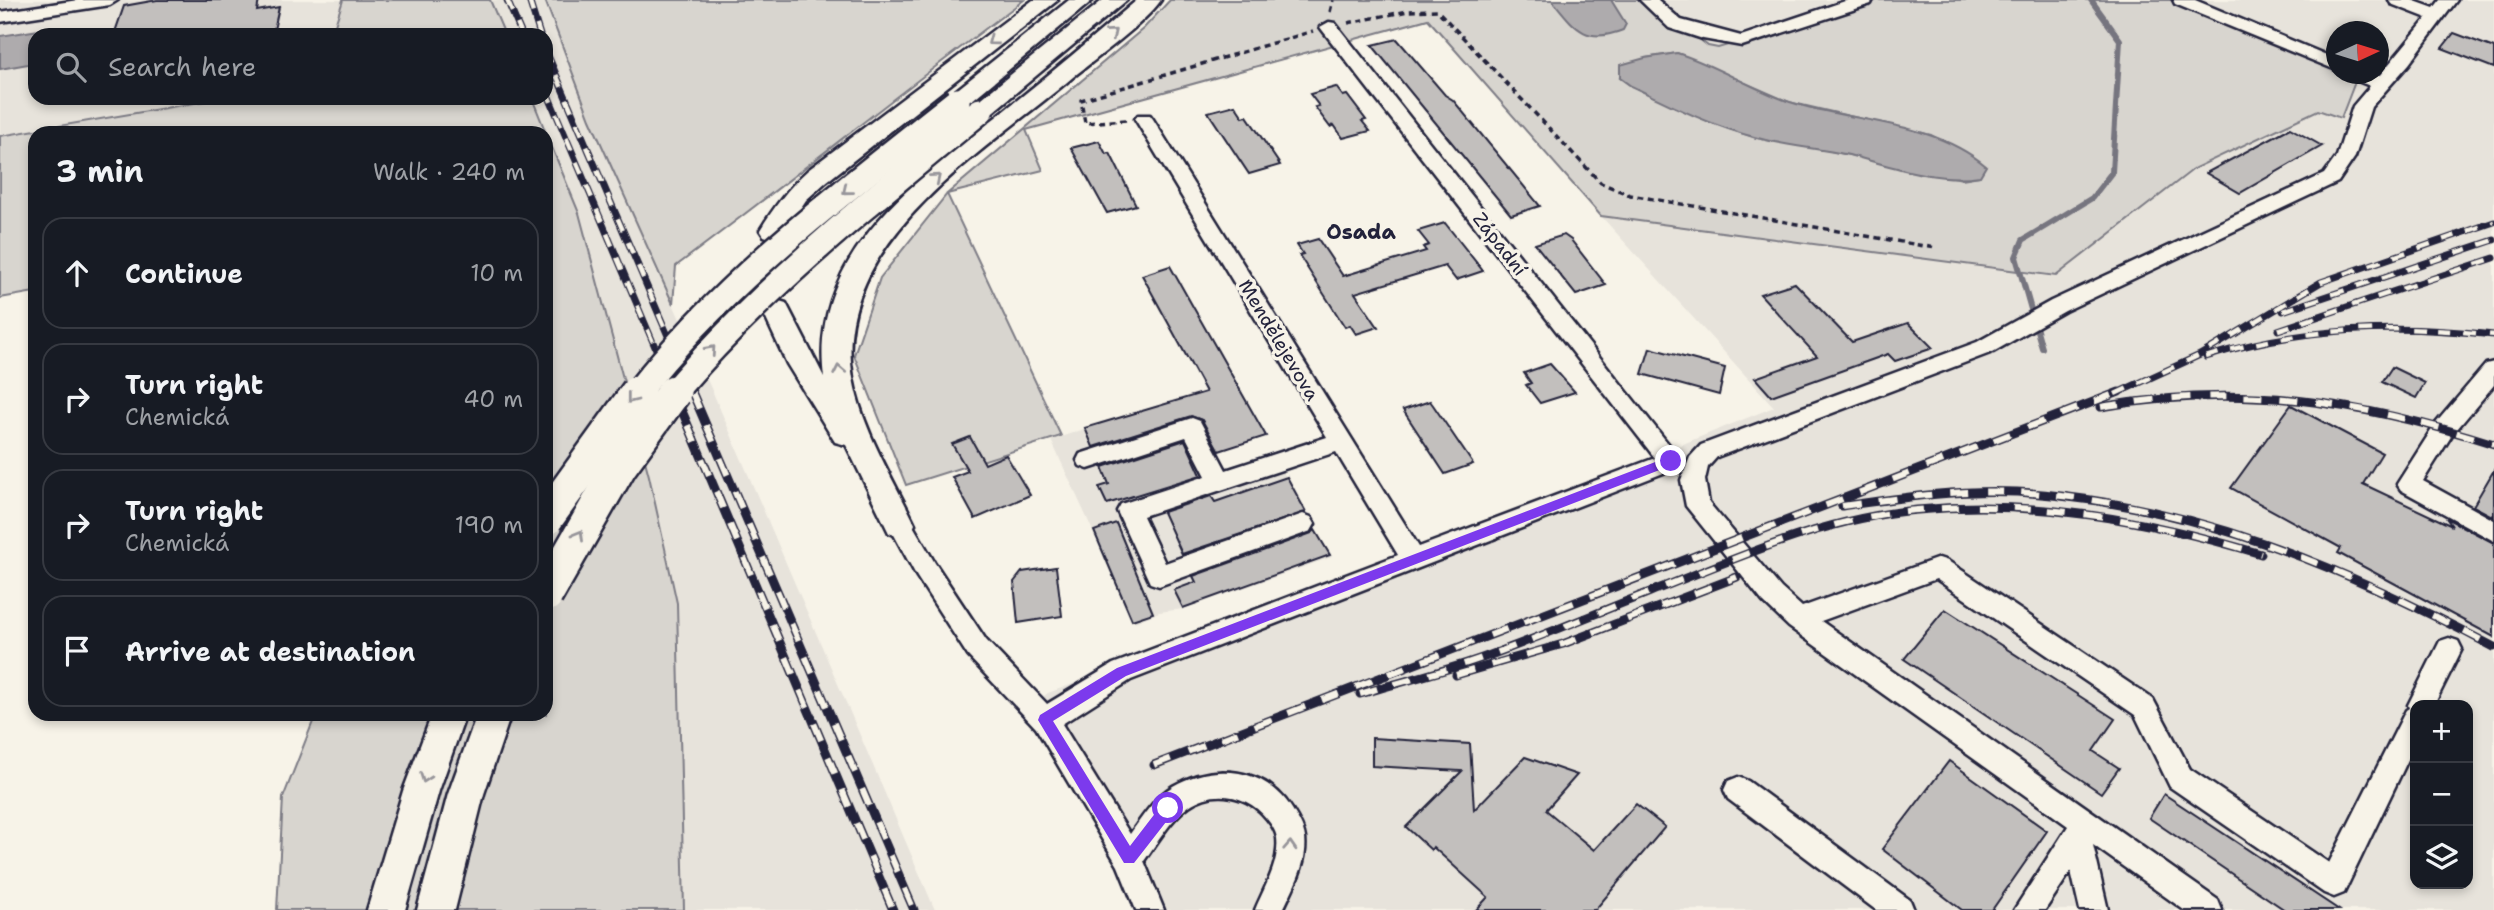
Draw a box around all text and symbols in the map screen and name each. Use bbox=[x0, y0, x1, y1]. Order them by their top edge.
north arrow bbox=[2326, 21, 2389, 84]
search box bbox=[28, 28, 553, 105]
one-way arrow bbox=[1103, 29, 1116, 41]
one-way arrow bbox=[987, 32, 1000, 45]
icon: search bbox=[52, 48, 90, 86]
text: Search here bbox=[108, 49, 257, 84]
text: 3 min bbox=[56, 151, 143, 192]
text: Walk · 240 m bbox=[373, 157, 525, 187]
one-way arrow bbox=[929, 173, 941, 186]
one-way arrow bbox=[842, 182, 854, 195]
street label: Západní bbox=[1467, 207, 1533, 281]
district label: Osada bbox=[1326, 218, 1396, 246]
icon: ahead bbox=[58, 254, 96, 292]
text: Continue bbox=[125, 256, 243, 291]
text: 10 m bbox=[470, 258, 523, 288]
street label: Mendělejevova bbox=[1233, 275, 1325, 405]
one-way arrow bbox=[703, 346, 715, 359]
one-way arrow bbox=[832, 364, 847, 376]
text: Turn right bbox=[125, 367, 263, 402]
icon: right bbox=[58, 380, 96, 418]
text: 40 m bbox=[463, 384, 523, 414]
one-way arrow bbox=[627, 392, 640, 404]
text: Chemická bbox=[125, 402, 229, 432]
route end bbox=[1655, 445, 1686, 476]
text: Turn right bbox=[125, 493, 263, 528]
icon: right bbox=[58, 506, 96, 544]
text: 190 m bbox=[455, 510, 523, 540]
text: Chemická bbox=[125, 528, 229, 558]
one-way arrow bbox=[570, 529, 583, 542]
icon: arrive bbox=[58, 632, 96, 670]
text: Arrive at destination bbox=[125, 634, 415, 669]
map controls bbox=[2410, 700, 2473, 889]
button: + bbox=[2410, 700, 2473, 763]
button: − bbox=[2410, 763, 2473, 826]
one-way arrow bbox=[420, 772, 434, 784]
route start bbox=[1152, 792, 1183, 823]
button: layers bbox=[2410, 826, 2473, 889]
one-way arrow bbox=[1282, 840, 1297, 851]

